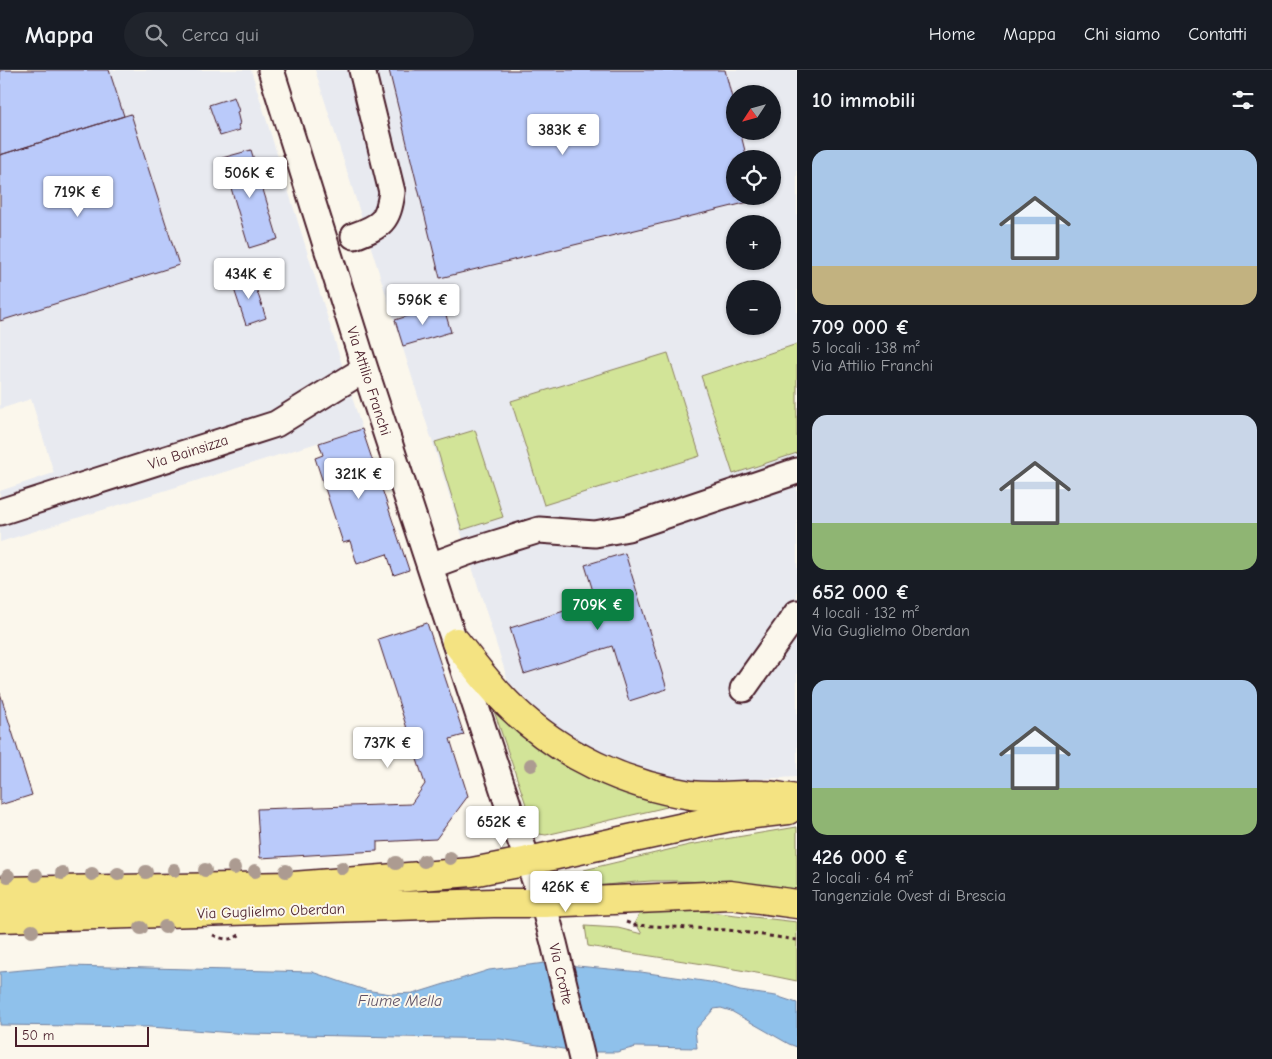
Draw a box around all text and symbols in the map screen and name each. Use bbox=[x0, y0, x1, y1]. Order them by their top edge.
search box bbox=[124, 12, 474, 57]
text: Mappa bbox=[25, 21, 94, 49]
icon: search bbox=[142, 21, 170, 49]
text: Cerca qui bbox=[182, 24, 259, 46]
text: Home bbox=[929, 24, 975, 45]
text: Mappa bbox=[1003, 24, 1056, 45]
text: Chi siamo bbox=[1084, 24, 1160, 45]
text: Contatti bbox=[1188, 24, 1247, 45]
north arrow bbox=[726, 85, 781, 140]
map controls bbox=[726, 85, 781, 335]
icon: filters bbox=[1229, 86, 1257, 114]
text: 10 immobili bbox=[812, 88, 915, 112]
pin: 383K € bbox=[522, 114, 604, 156]
text: 383K € bbox=[538, 121, 588, 139]
button: locate bbox=[726, 150, 781, 205]
pin: 506K € bbox=[209, 156, 291, 199]
text: 506K € bbox=[224, 164, 276, 182]
pin: 719K € bbox=[37, 176, 119, 218]
text: 719K € bbox=[54, 183, 102, 201]
icon: home bbox=[990, 183, 1080, 273]
button: + bbox=[726, 215, 781, 270]
pin: 434K € bbox=[208, 258, 290, 300]
text: 434K € bbox=[225, 265, 273, 283]
button: − bbox=[726, 280, 781, 335]
pin: 596K € bbox=[382, 284, 464, 326]
text: 596K € bbox=[398, 291, 448, 309]
text: 709 000 € bbox=[812, 315, 910, 339]
street label: Via Attilio Franchi bbox=[343, 324, 395, 438]
text: 5 locali · 138 m² bbox=[812, 339, 920, 357]
text: Via Attilio Franchi bbox=[812, 357, 933, 375]
street label: Via Bainsizza bbox=[146, 431, 230, 473]
icon: home bbox=[990, 448, 1080, 538]
pin: 321K € bbox=[318, 458, 400, 500]
text: 321K € bbox=[335, 465, 383, 483]
text: 652 000 € bbox=[812, 580, 910, 604]
pin: 709K € bbox=[557, 588, 639, 631]
text: 709K € bbox=[573, 596, 623, 614]
text: 4 locali · 132 m² bbox=[812, 604, 919, 622]
text: Via Guglielmo Oberdan bbox=[812, 622, 970, 640]
icon: home bbox=[990, 713, 1080, 803]
pin: 737K € bbox=[347, 726, 429, 769]
text: 737K € bbox=[364, 734, 412, 752]
pin: 652K € bbox=[461, 806, 543, 848]
text: 652K € bbox=[477, 813, 527, 831]
text: 426 000 € bbox=[812, 845, 909, 869]
text: 2 locali · 64 m² bbox=[812, 869, 913, 887]
pin: 426K € bbox=[525, 870, 607, 913]
text: 426K € bbox=[541, 878, 591, 896]
text: Tangenziale Ovest di Brescia bbox=[812, 887, 1006, 905]
street label: Via Guglielmo Oberdan bbox=[197, 899, 345, 923]
street label: Via Crotte bbox=[545, 941, 577, 1007]
water label: Fiume Mella bbox=[358, 992, 442, 1010]
scale bar bbox=[15, 1024, 149, 1047]
text: 50 m bbox=[22, 1027, 54, 1044]

